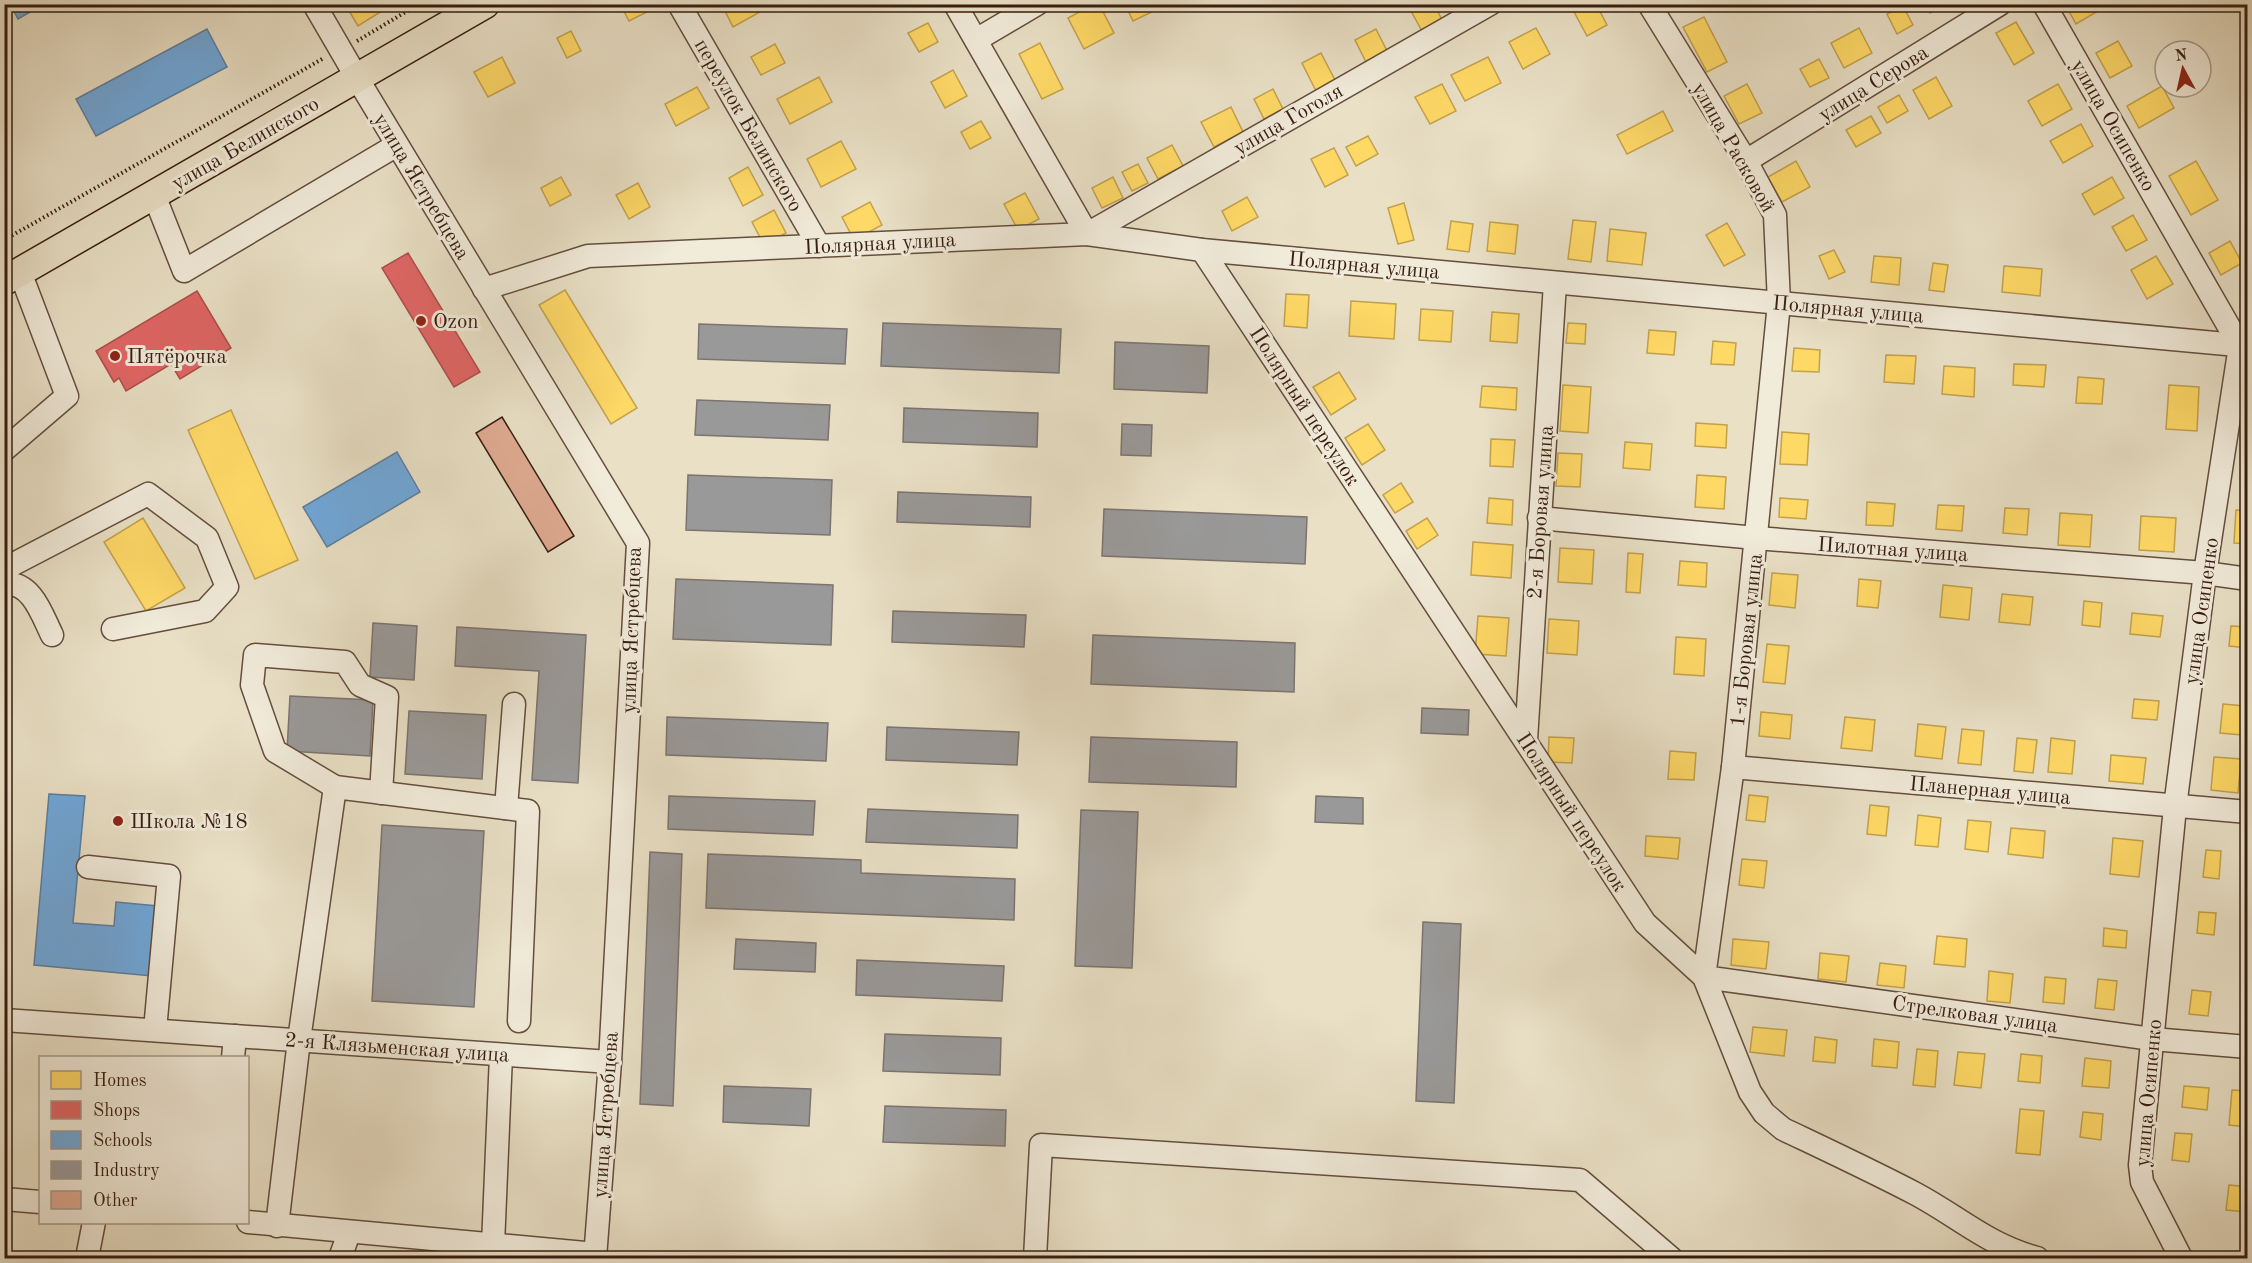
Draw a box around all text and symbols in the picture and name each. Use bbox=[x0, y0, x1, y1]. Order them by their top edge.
street label: переулок Белинского bbox=[690, 36, 806, 216]
north arrow bbox=[2153, 39, 2213, 99]
street label: улица Серова bbox=[1815, 42, 1932, 126]
text: N bbox=[2174, 47, 2189, 65]
street label: улица Осипенко bbox=[2067, 56, 2159, 195]
street label: улица Расковой bbox=[1687, 79, 1778, 216]
street label: улица Гоголя bbox=[1231, 81, 1347, 160]
street label: улица Белинского bbox=[169, 94, 323, 195]
street label: улица Ястребцева bbox=[369, 110, 473, 264]
street label: Полярная улица bbox=[804, 230, 956, 259]
street label: Полярная улица bbox=[1287, 249, 1440, 284]
street label: Полярная улица bbox=[1771, 293, 1924, 328]
place label: Ozon bbox=[433, 312, 479, 333]
marker: Ozon bbox=[414, 314, 428, 328]
street label: Полярный переулок bbox=[1245, 323, 1363, 491]
place label: Пятёрочка bbox=[127, 347, 227, 368]
marker: Пятёрочка bbox=[108, 349, 122, 363]
street label: 2-я Боровая улица bbox=[1525, 424, 1558, 600]
street label: Пилотная улица bbox=[1817, 535, 1969, 566]
street label: улица Осипенко bbox=[2182, 536, 2223, 686]
street label: улица Ястребцева bbox=[619, 546, 646, 714]
street label: 1-я Боровая улица bbox=[1728, 552, 1767, 728]
street label: Полярный переулок bbox=[1512, 729, 1630, 897]
street label: Планерная улица bbox=[1908, 774, 2071, 809]
place label: Школа №18 bbox=[130, 812, 248, 833]
marker: Школа №18 bbox=[111, 814, 125, 828]
street label: Стрелковая улица bbox=[1891, 993, 2059, 1038]
street label: улица Осипенко bbox=[2133, 1018, 2166, 1168]
street label: 2-я Клязьменская улица bbox=[284, 1030, 510, 1067]
street label: улица Ястребцева bbox=[590, 1031, 623, 1199]
legend bbox=[39, 1056, 249, 1224]
text: Homes bbox=[93, 1072, 147, 1090]
text: Shops bbox=[93, 1102, 140, 1120]
text: Schools bbox=[93, 1132, 153, 1150]
text: Industry bbox=[93, 1162, 160, 1180]
text: Other bbox=[93, 1192, 138, 1210]

